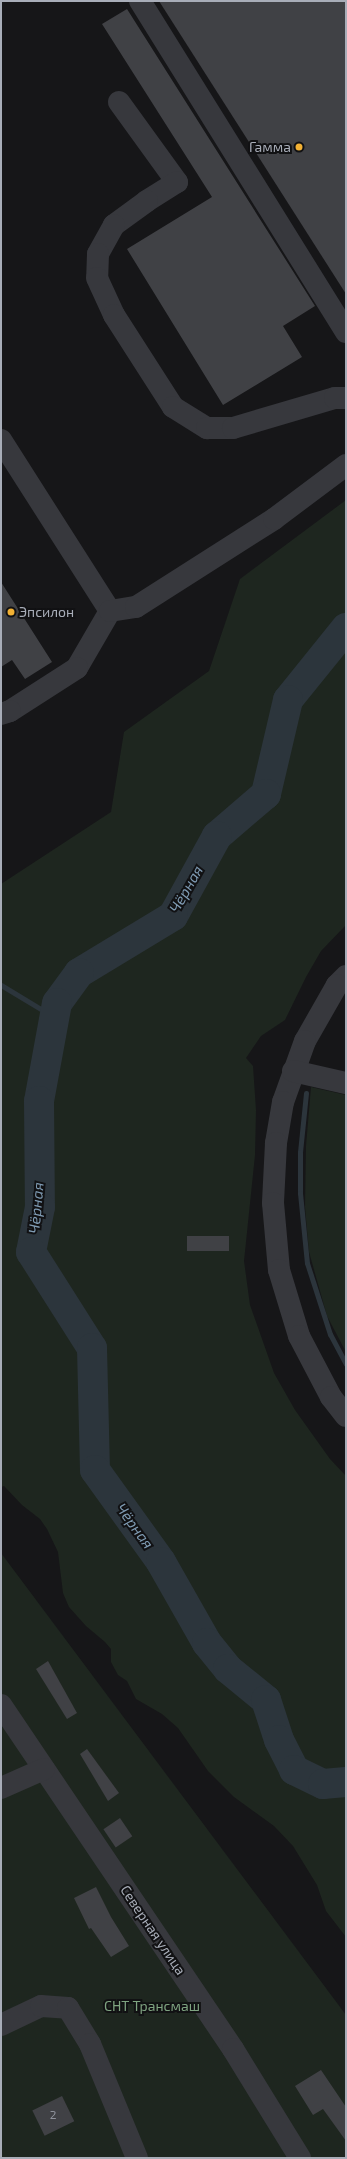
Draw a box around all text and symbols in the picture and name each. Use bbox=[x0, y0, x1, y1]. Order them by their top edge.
place label: Гамма bbox=[249, 139, 291, 155]
marker: Гамма bbox=[294, 142, 304, 152]
place label: Эпсилон bbox=[19, 604, 74, 620]
marker: Эпсилон bbox=[6, 607, 16, 617]
water label: Чёрная bbox=[165, 862, 207, 916]
water label: Чёрная bbox=[25, 1182, 47, 1234]
water label: Чёрная bbox=[113, 1500, 157, 1552]
street label: Северная улица bbox=[117, 1882, 189, 1978]
park label: СНТ Трансмаш bbox=[104, 1998, 200, 2014]
house number: 2 bbox=[50, 2108, 56, 2122]

